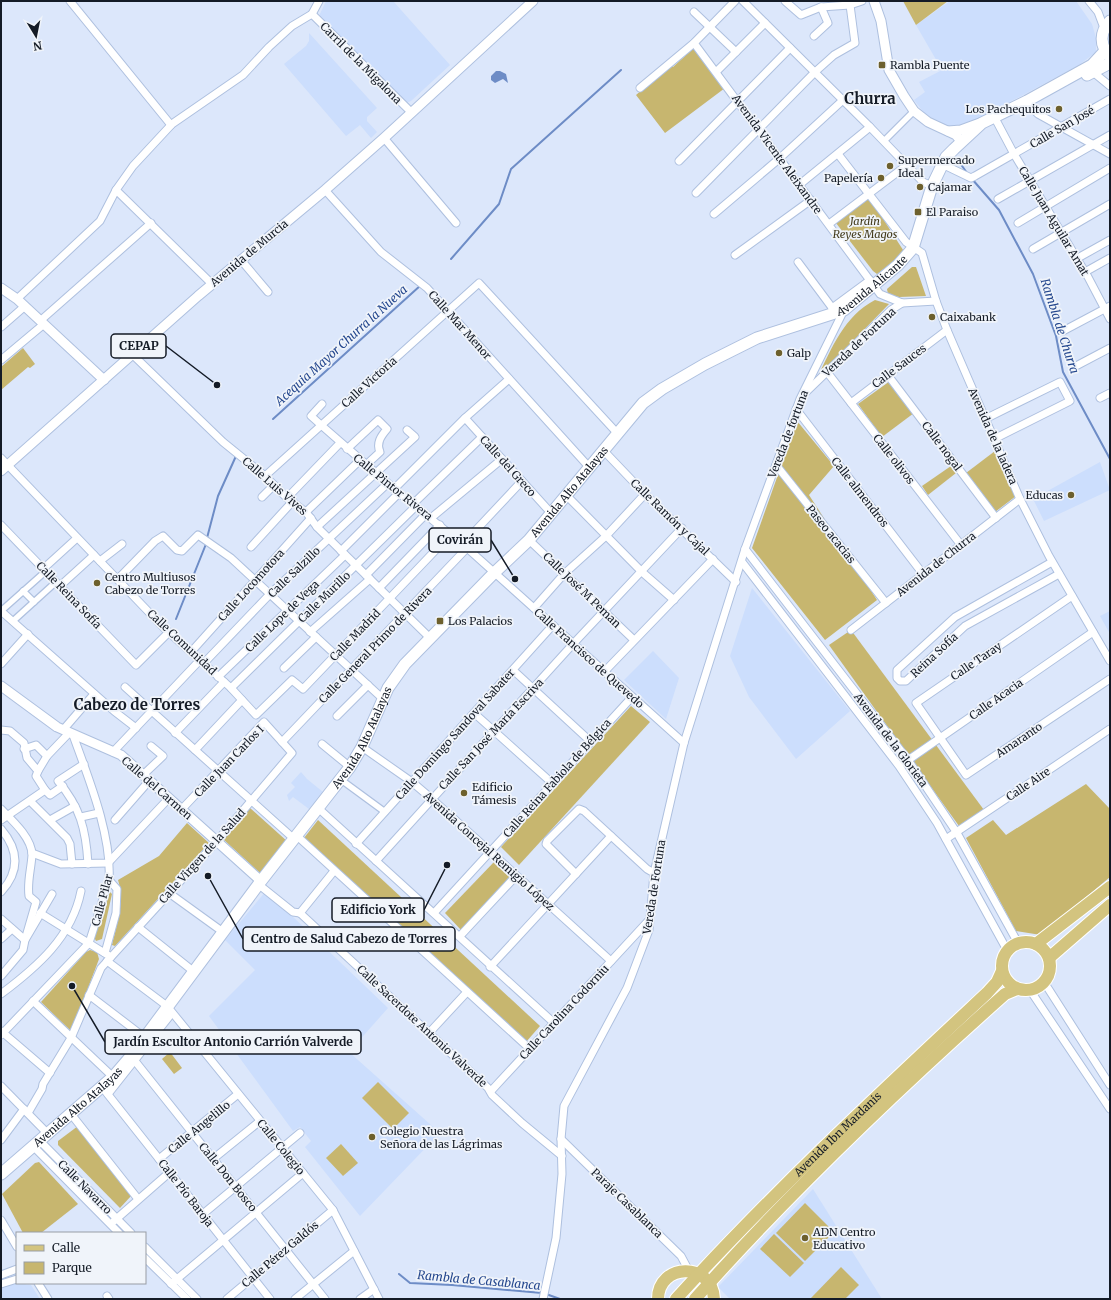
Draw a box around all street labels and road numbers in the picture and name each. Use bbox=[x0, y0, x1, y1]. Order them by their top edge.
street label: Carril de la Migalona bbox=[317, 19, 405, 107]
street label: Avenida Vicente Aleixandre bbox=[728, 91, 825, 217]
street label: Calle San José bbox=[1027, 103, 1097, 151]
street label: Calle Juan Aguilar Amat bbox=[1016, 164, 1093, 279]
street label: Avenida de Murcia bbox=[207, 216, 291, 290]
street label: Avenida Alicante bbox=[834, 252, 911, 319]
street label: Calle Mar Menor bbox=[425, 288, 495, 362]
street label: Vereda de Fortuna bbox=[819, 304, 899, 380]
street label: Calle Sauces bbox=[869, 341, 929, 391]
street label: Calle Victoria bbox=[338, 353, 400, 410]
street label: Avenida de la ladera bbox=[965, 385, 1021, 487]
street label: Vereda de fortuna bbox=[764, 388, 811, 481]
street label: Calle nogal bbox=[919, 419, 965, 474]
street label: Calle olivos bbox=[870, 431, 918, 487]
street label: Calle del Greco bbox=[477, 433, 539, 500]
street label: Avenida Alto Atalayas bbox=[527, 443, 611, 541]
street label: Calle Pintor Rivera bbox=[351, 451, 435, 523]
street label: Calle Luis Vives bbox=[240, 454, 310, 518]
street label: Calle almendros bbox=[828, 454, 892, 530]
street label: Calle Ramón y Cajal bbox=[628, 476, 713, 559]
street label: Paseo acacias bbox=[803, 502, 859, 566]
street label: Avenida de Churra bbox=[893, 529, 979, 600]
street label: Calle Salzillo bbox=[265, 543, 323, 600]
street label: Calle Locomotora bbox=[215, 546, 287, 624]
street label: Calle José M Peman bbox=[540, 549, 624, 631]
street label: Calle Reina Sofía bbox=[33, 559, 105, 632]
street label: Calle Murillo bbox=[295, 568, 354, 626]
street label: Calle Lope de Vega bbox=[242, 577, 322, 655]
street label: Calle General Primo de Rivera bbox=[316, 584, 434, 706]
street label: Calle Francisco de Quevedo bbox=[531, 605, 647, 711]
street label: Calle Comunidad bbox=[145, 606, 220, 678]
street label: Calle Madrid bbox=[327, 606, 384, 664]
street label: Reina Sofía bbox=[907, 630, 961, 680]
street label: Calle Taray bbox=[948, 638, 1005, 683]
street label: Calle Domingo Sandoval Sabater bbox=[392, 666, 518, 802]
street label: Calle San José María Escriva bbox=[436, 675, 546, 793]
street label: Calle Acacia bbox=[966, 675, 1026, 723]
street label: Avenida Alto Atalayas bbox=[328, 684, 395, 792]
street label: Avenida de la Glorieta bbox=[850, 689, 931, 790]
street label: Calle Reina Fabiola de Bélgica bbox=[500, 716, 614, 840]
street label: Amaranto bbox=[992, 719, 1045, 761]
street label: Calle Juan Carlos I bbox=[191, 722, 267, 800]
street label: Calle del Carmen bbox=[119, 754, 196, 823]
street label: Calle Aire bbox=[1003, 764, 1053, 804]
street label: Avenida Concejal Remigio López bbox=[420, 788, 557, 914]
street label: Calle Virgen de la Salud bbox=[156, 806, 248, 906]
street label: Vereda de Fortuna bbox=[639, 839, 668, 936]
street label: Calle Pilar bbox=[88, 872, 116, 928]
street label: Calle Sacerdote Antonio Valverde bbox=[354, 962, 490, 1090]
street label: Calle Carolina Codorniu bbox=[516, 962, 612, 1062]
street label: Avenida Alto Atalayas bbox=[30, 1064, 125, 1151]
street label: Avenida Ibn Mardanis bbox=[790, 1089, 884, 1180]
street label: Calle Angelillo bbox=[165, 1097, 233, 1156]
street label: Calle Colegio bbox=[254, 1116, 308, 1178]
street label: Calle Don Bosco bbox=[196, 1140, 260, 1215]
street label: Calle Pío Baroja bbox=[155, 1156, 217, 1230]
street label: Calle Navarro bbox=[55, 1157, 115, 1217]
street label: Paraje Casablanca bbox=[588, 1165, 666, 1241]
street label: Calle Pérez Galdós bbox=[239, 1218, 321, 1290]

